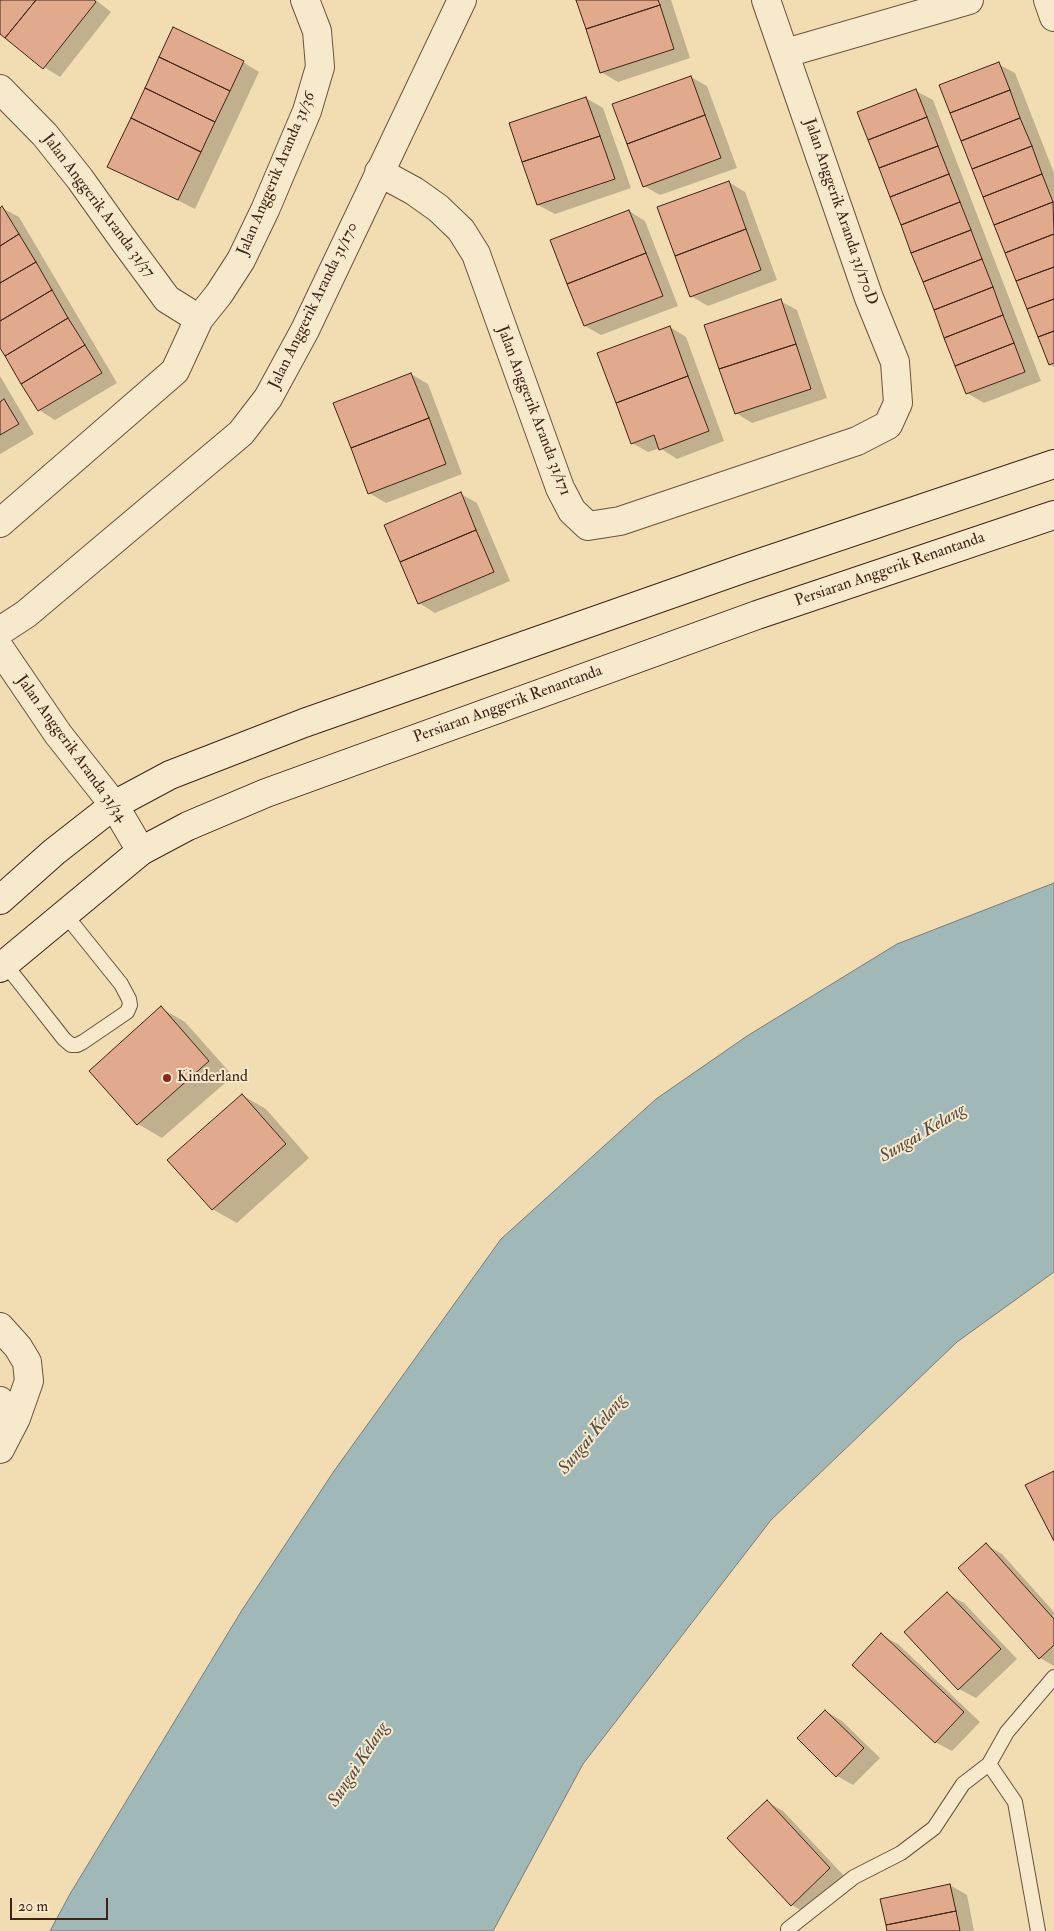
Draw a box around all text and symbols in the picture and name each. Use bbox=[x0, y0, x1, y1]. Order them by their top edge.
street label: Jalan Anggerik Aranda 31/36 bbox=[234, 89, 320, 259]
street label: Jalan Anggerik Aranda 31/170D bbox=[799, 116, 881, 308]
street label: Jalan Anggerik Aranda 31/37 bbox=[38, 130, 158, 282]
street label: Jalan Anggerik Aranda 31/170 bbox=[265, 220, 363, 392]
street label: Jalan Anggerik Aranda 31/171 bbox=[492, 323, 574, 499]
street label: Persiaran Anggerik Renantanda bbox=[793, 528, 987, 612]
street label: Persiaran Anggerik Renantanda bbox=[411, 662, 605, 748]
street label: Jalan Anggerik Aranda 31/34 bbox=[11, 672, 131, 826]
place label: Kinderland bbox=[177, 1068, 248, 1088]
marker: Kinderland bbox=[161, 1072, 173, 1084]
water label: Sungai Kelang bbox=[876, 1100, 970, 1168]
water label: Sungai Kelang bbox=[554, 1391, 632, 1479]
water label: Sungai Kelang bbox=[324, 1719, 394, 1811]
scale bar bbox=[12, 1888, 110, 1920]
text: 20 m bbox=[18, 1897, 48, 1916]

